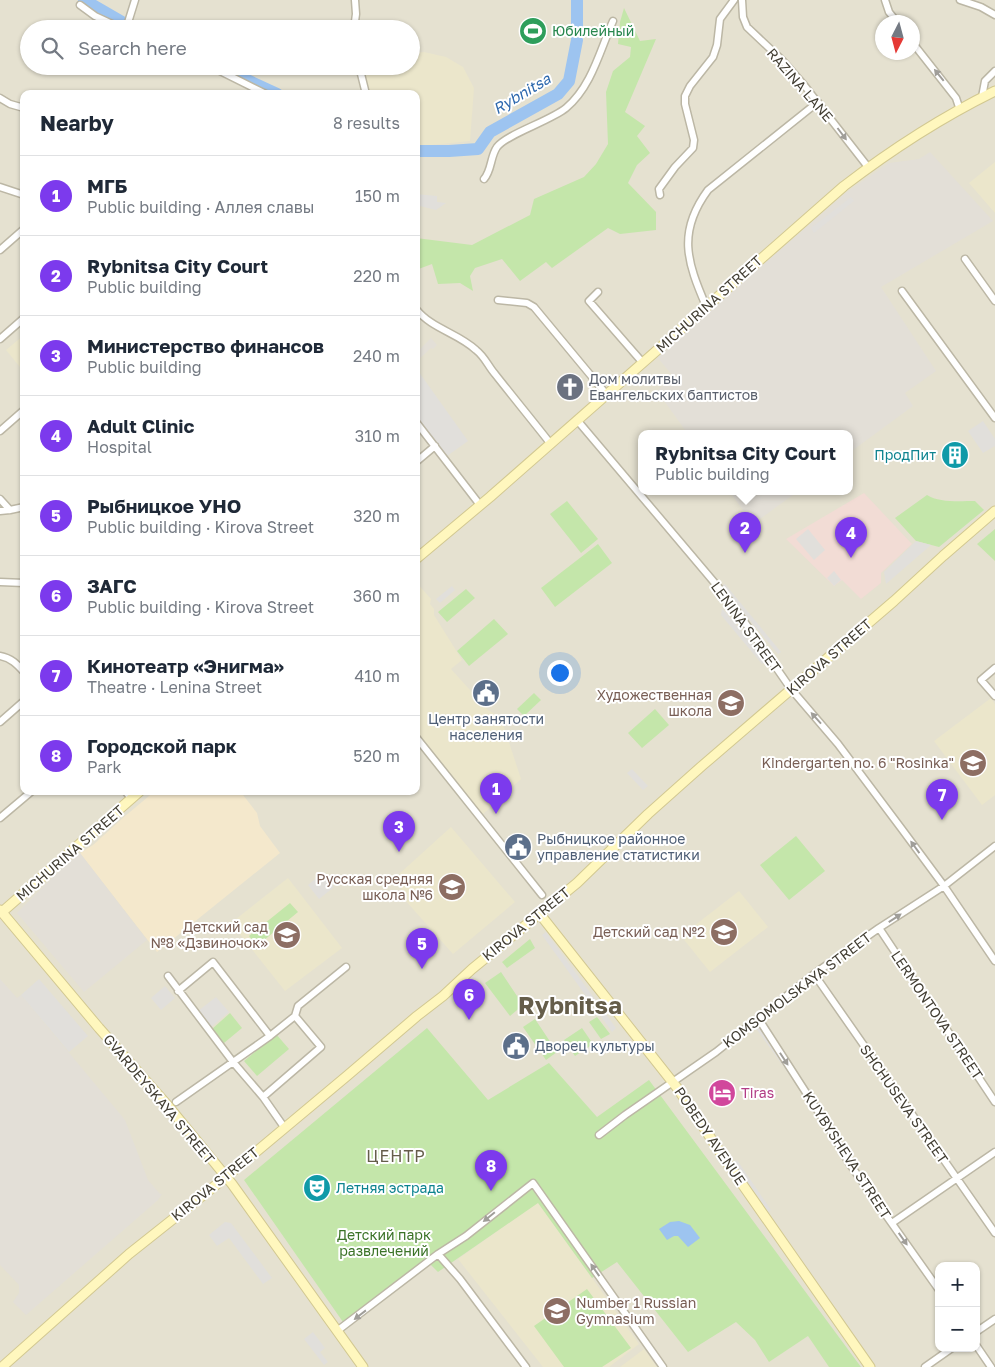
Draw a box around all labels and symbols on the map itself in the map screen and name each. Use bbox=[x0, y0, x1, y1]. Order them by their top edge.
north arrow bbox=[875, 15, 920, 60]
sports icon: Юбилейный bbox=[518, 16, 548, 46]
place label: Юбилейный bbox=[552, 22, 634, 39]
street label: RAZINA LANE bbox=[764, 44, 837, 125]
water label: Rybnitsa bbox=[490, 69, 554, 118]
one-way arrow bbox=[933, 69, 944, 82]
one-way arrow bbox=[837, 127, 848, 140]
street label: MICHURINA STREET bbox=[652, 251, 766, 356]
place label: Дом молитвы Евангельских баптистов bbox=[589, 370, 758, 403]
church icon: Дом молитвы Евангельских баптистов bbox=[555, 372, 585, 402]
building icon: ПродПит bbox=[940, 440, 970, 470]
place label: ПродПит bbox=[874, 446, 936, 463]
pin: 2 bbox=[729, 512, 761, 553]
pin: 4 bbox=[835, 517, 867, 558]
street label: LENINA STREET bbox=[708, 578, 785, 676]
street label: KIROVA STREET bbox=[783, 615, 875, 698]
your location bbox=[547, 660, 573, 686]
public building icon: Центр занятости населения bbox=[471, 678, 501, 708]
place label: Художественная школа bbox=[597, 686, 712, 719]
school or university icon: Художественная школа bbox=[716, 688, 746, 718]
place label: Центр занятости населения bbox=[428, 710, 544, 743]
one-way arrow bbox=[810, 712, 822, 724]
school or university icon: Kindergarten no. 6 "Rosinka" bbox=[958, 748, 988, 778]
place label: Kindergarten no. 6 "Rosinka" bbox=[761, 754, 954, 771]
pin: 1 bbox=[480, 773, 512, 814]
pin: 7 bbox=[926, 779, 958, 820]
street label: MICHURINA STREET bbox=[12, 801, 127, 904]
pin: 3 bbox=[383, 811, 415, 852]
place label: Рыбницкое районное управление статистики bbox=[537, 830, 700, 863]
public building icon: Рыбницкое районное управление статистики bbox=[503, 832, 533, 862]
one-way arrow bbox=[910, 840, 920, 853]
place label: Русская средняя школа №6 bbox=[316, 870, 433, 903]
school or university icon: Русская средняя школа №6 bbox=[437, 872, 467, 902]
street label: KIROVA STREET bbox=[479, 883, 573, 964]
one-way arrow bbox=[888, 913, 902, 923]
school or university icon: Детский сад №2 bbox=[709, 917, 739, 947]
place label: Детский сад №8 «Дзвиночок» bbox=[150, 918, 269, 951]
school or university icon: Детский сад №8 «Дзвиночок» bbox=[272, 920, 302, 950]
place label: Детский сад №2 bbox=[593, 923, 705, 940]
pin: 5 bbox=[406, 928, 438, 969]
street label: KOMSOMOLSKAYA STREET bbox=[719, 928, 875, 1051]
street label: LERMONTOVA STREET bbox=[888, 947, 987, 1083]
pin: 6 bbox=[453, 979, 485, 1020]
district label: Rybnitsa bbox=[518, 990, 622, 1019]
street label: GVARDEYSKAYA STREET bbox=[100, 1030, 219, 1167]
public building icon: Дворец культуры bbox=[501, 1031, 531, 1061]
place label: Дворец культуры bbox=[535, 1037, 655, 1054]
street label: SHCHUSEVA STREET bbox=[857, 1041, 952, 1167]
one-way arrow bbox=[780, 1053, 789, 1066]
hotel icon: Tiras bbox=[707, 1078, 737, 1108]
street label: POBEDY AVENUE bbox=[671, 1083, 750, 1188]
place label: Tiras bbox=[741, 1084, 774, 1101]
street label: KUYBYSHEVA STREET bbox=[800, 1088, 895, 1222]
street label: KIROVA STREET bbox=[168, 1143, 262, 1224]
district label: ЦЕНТР bbox=[366, 1146, 426, 1166]
pin: 8 bbox=[475, 1150, 507, 1191]
theatre icon: Летняя эстрада bbox=[302, 1173, 332, 1203]
place label: Летняя эстрада bbox=[336, 1179, 444, 1196]
one-way arrow bbox=[483, 1212, 496, 1223]
park label: Детский парк развлечений bbox=[337, 1226, 431, 1259]
one-way arrow bbox=[898, 1232, 908, 1245]
one-way arrow bbox=[590, 1263, 600, 1277]
place label: Number 1 Russian Gymnasium bbox=[576, 1294, 696, 1327]
school or university icon: Number 1 Russian Gymnasium bbox=[542, 1296, 572, 1326]
one-way arrow bbox=[354, 1310, 367, 1321]

